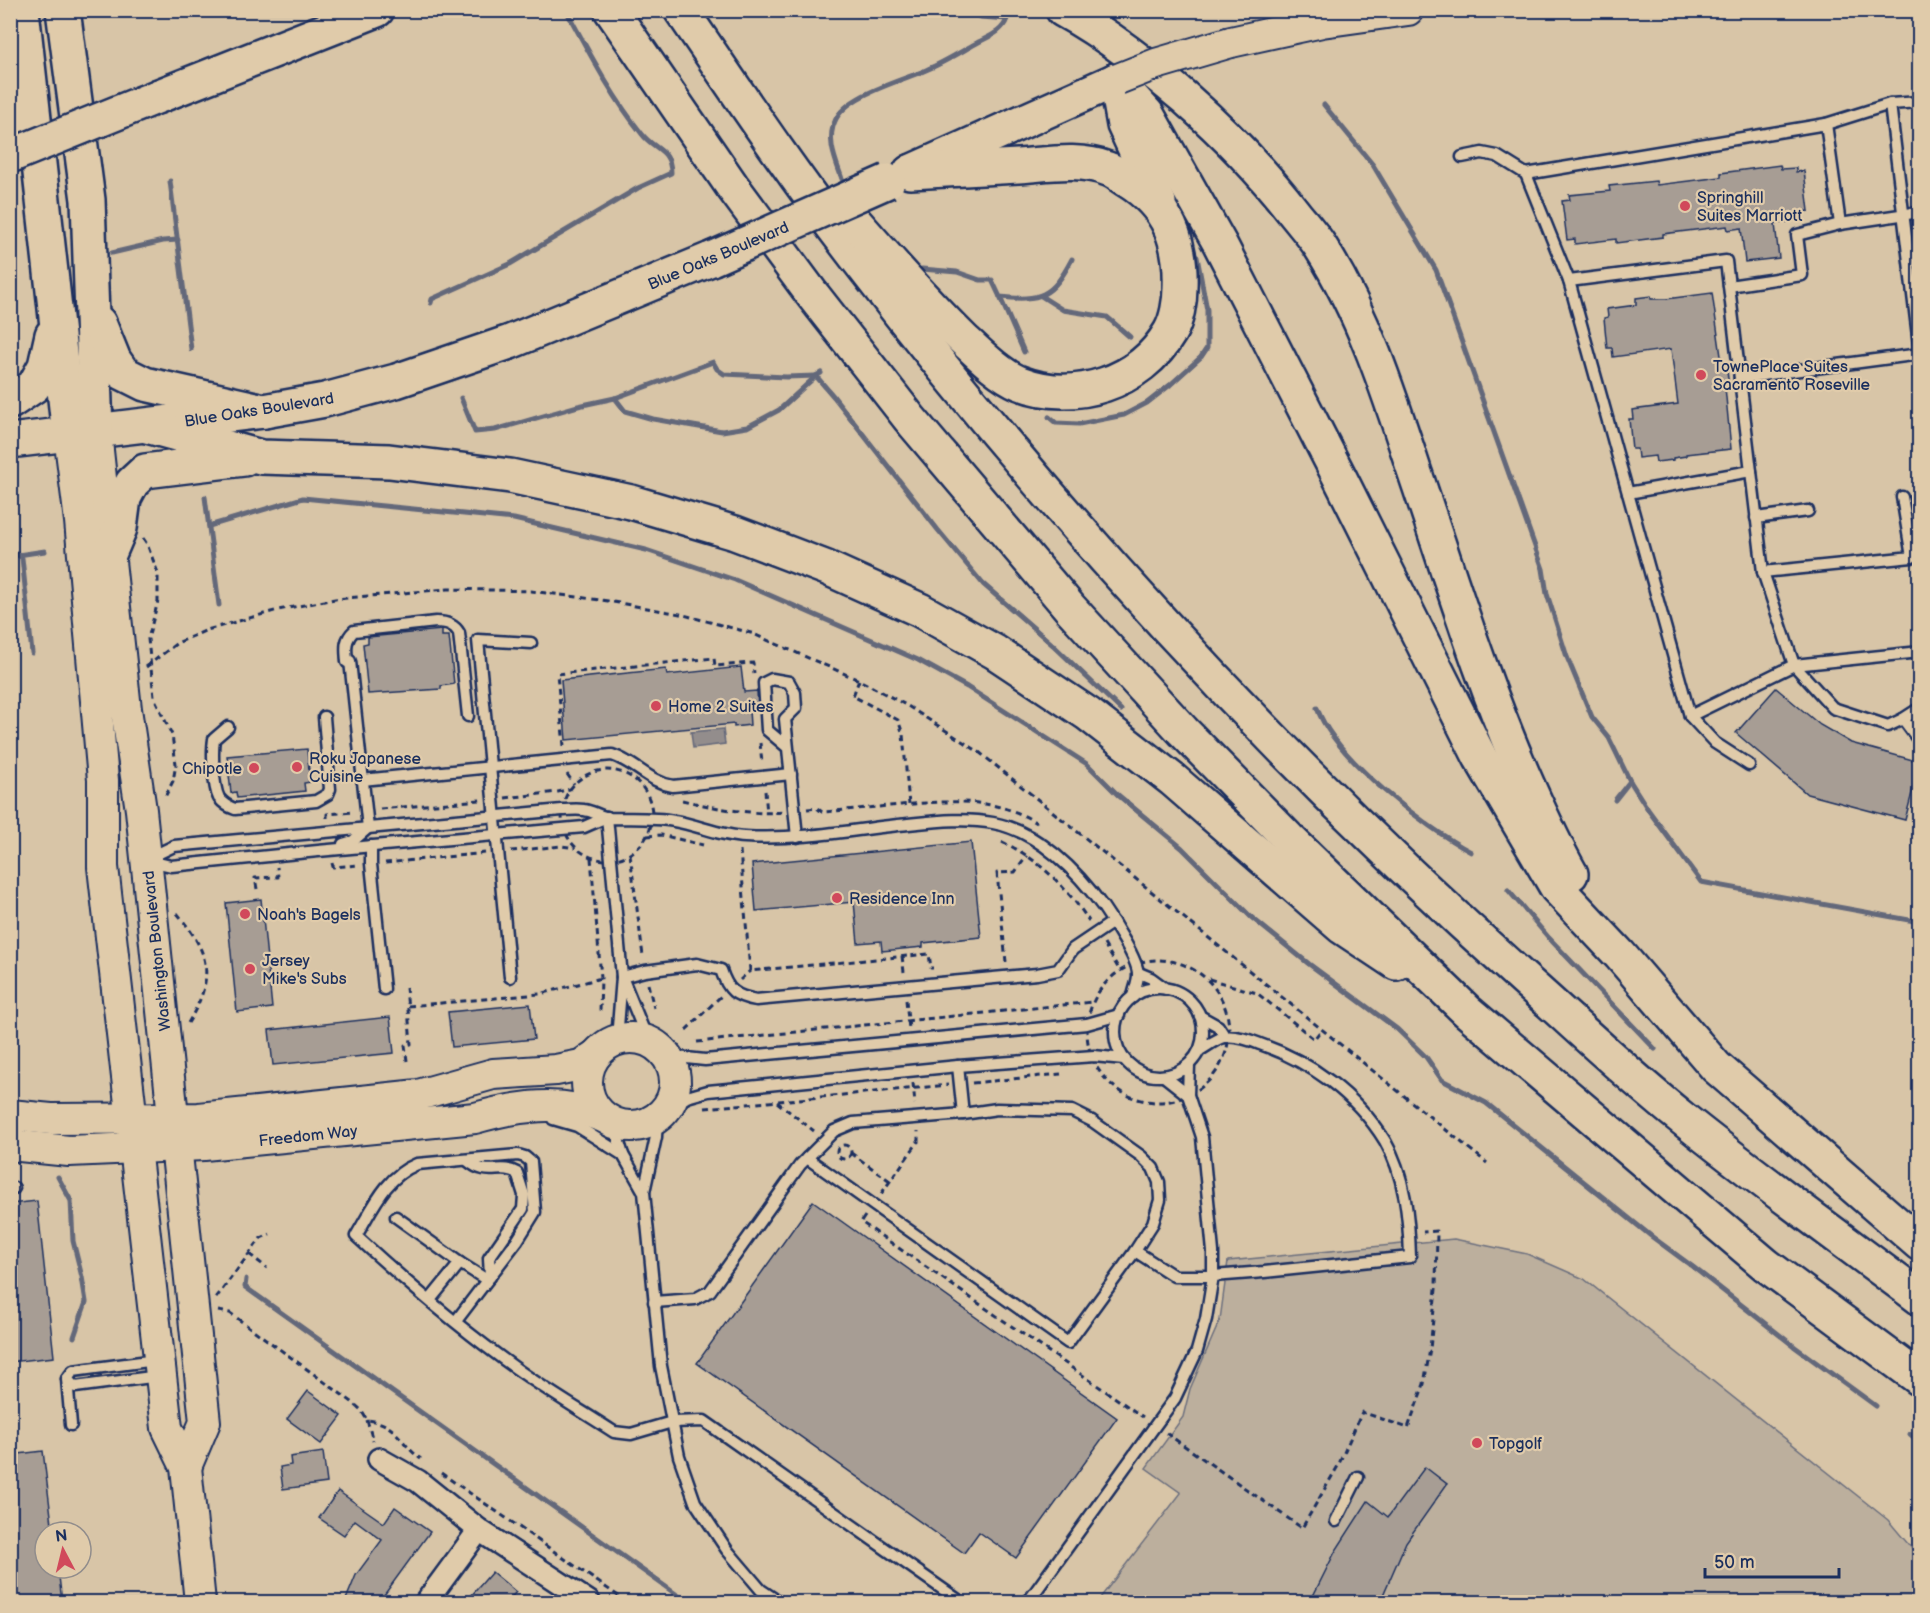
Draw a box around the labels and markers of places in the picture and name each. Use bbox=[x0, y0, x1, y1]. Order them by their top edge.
place label: Springhill Suites Marriott bbox=[1697, 189, 1802, 226]
marker: Springhill Suites Marriott bbox=[1678, 199, 1692, 213]
place label: TownePlace Suites Sacramento Roseville bbox=[1713, 358, 1871, 395]
marker: TownePlace Suites Sacramento Roseville bbox=[1694, 368, 1708, 382]
place label: Home 2 Suites bbox=[668, 698, 774, 717]
marker: Home 2 Suites bbox=[649, 699, 663, 713]
place label: Roku Japanese Cuisine bbox=[309, 750, 421, 787]
place label: Chipotle bbox=[182, 760, 242, 779]
marker: Roku Japanese Cuisine bbox=[290, 760, 304, 774]
marker: Chipotle bbox=[247, 761, 261, 775]
place label: Residence Inn bbox=[849, 890, 955, 909]
marker: Residence Inn bbox=[830, 891, 844, 905]
place label: Noah's Bagels bbox=[257, 906, 361, 925]
marker: Noah's Bagels bbox=[238, 907, 252, 921]
place label: Jersey Mike's Subs bbox=[262, 952, 347, 989]
marker: Jersey Mike's Subs bbox=[243, 962, 257, 976]
place label: Topgolf bbox=[1489, 1435, 1542, 1454]
marker: Topgolf bbox=[1470, 1436, 1484, 1450]

